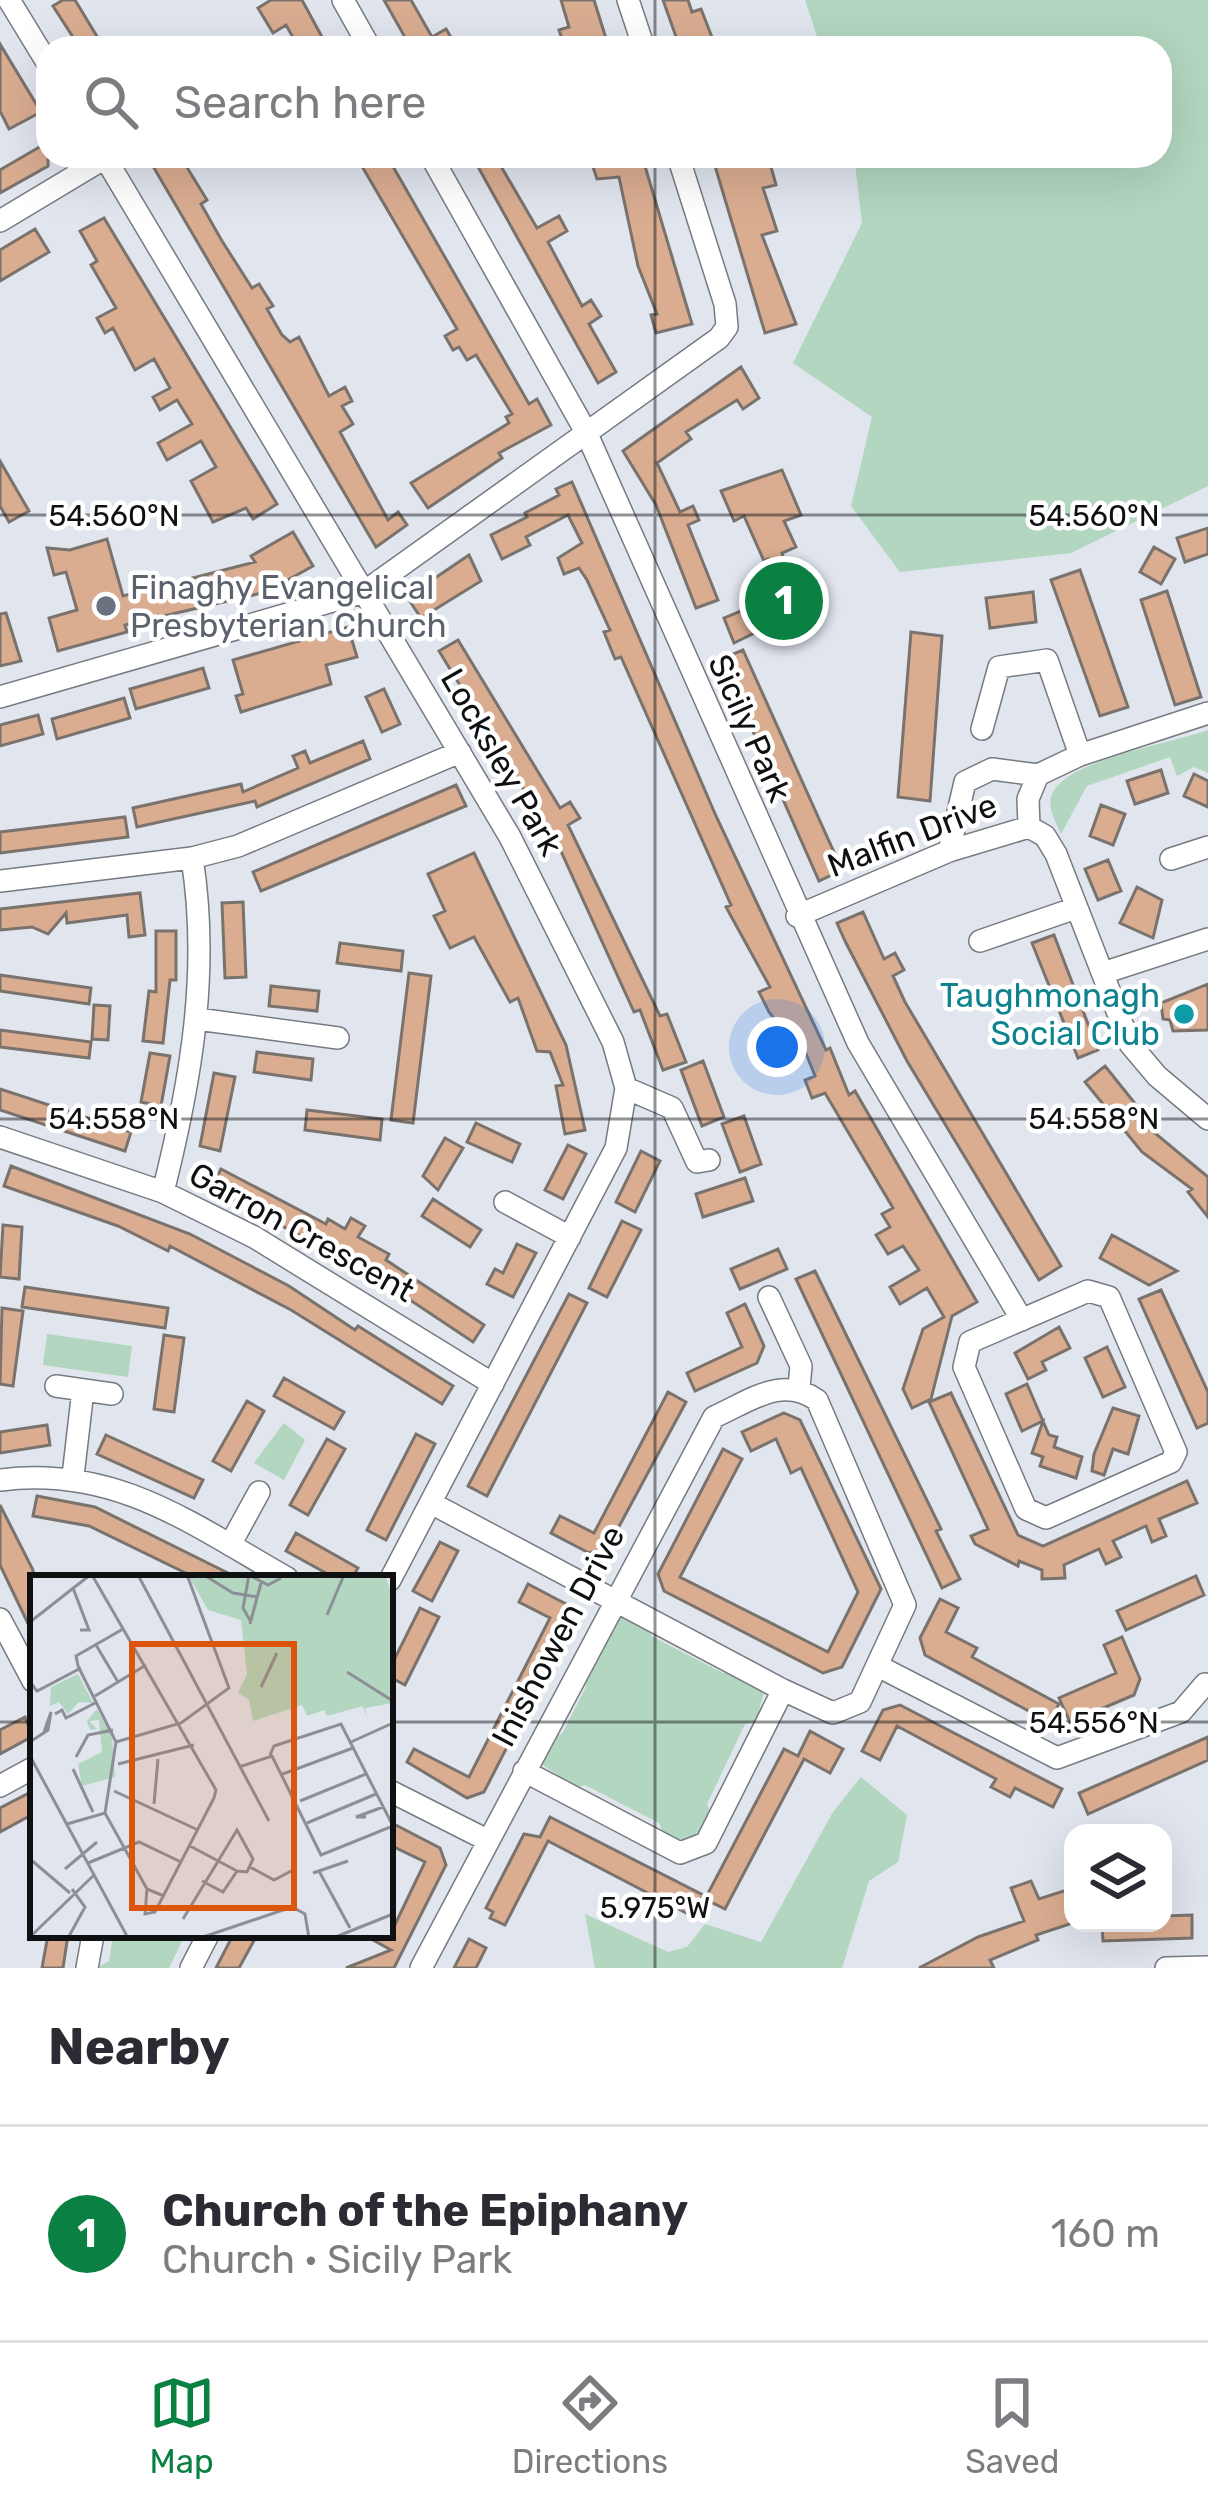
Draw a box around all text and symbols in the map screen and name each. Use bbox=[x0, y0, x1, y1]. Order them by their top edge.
search box bbox=[36, 36, 1172, 168]
icon: search bbox=[78, 69, 144, 135]
text: Search here bbox=[174, 76, 426, 129]
text: 54.560°N bbox=[49, 498, 180, 534]
text: 54.560°N bbox=[1029, 498, 1160, 534]
pin: 1 bbox=[745, 556, 823, 646]
place label: Finaghy Evangelical Presbyterian Church bbox=[130, 568, 447, 645]
marker: Finaghy Evangelical Presbyterian Church bbox=[93, 593, 119, 619]
street label: Sicily Park bbox=[700, 648, 800, 808]
street label: Locksley Park bbox=[433, 662, 571, 862]
street label: Malfin Drive bbox=[822, 785, 1002, 885]
place label: Taughmonagh Social Club bbox=[940, 976, 1160, 1053]
marker: Taughmonagh Social Club bbox=[1171, 1001, 1197, 1027]
your location bbox=[747, 1017, 807, 1077]
text: 54.558°N bbox=[49, 1101, 179, 1137]
text: 54.558°N bbox=[1029, 1101, 1159, 1137]
street label: Garron Crescent bbox=[183, 1154, 421, 1310]
street label: Inishowen Drive bbox=[483, 1519, 633, 1753]
inset map bbox=[30, 1575, 393, 1938]
text: 54.556°N bbox=[1029, 1705, 1159, 1741]
map controls bbox=[1064, 1824, 1172, 1932]
button: layers bbox=[1064, 1824, 1172, 1932]
text: 5.975°W bbox=[600, 1890, 710, 1926]
text: Nearby bbox=[48, 2016, 230, 2077]
text: Church of the Epiphany bbox=[162, 2184, 688, 2237]
text: 1 bbox=[77, 2211, 97, 2257]
text: 160 m bbox=[1051, 2211, 1160, 2257]
text: Church · Sicily Park bbox=[162, 2237, 512, 2283]
tab: Map bbox=[149, 2370, 215, 2481]
tab: Directions bbox=[512, 2370, 668, 2481]
tab: Saved bbox=[965, 2370, 1059, 2481]

